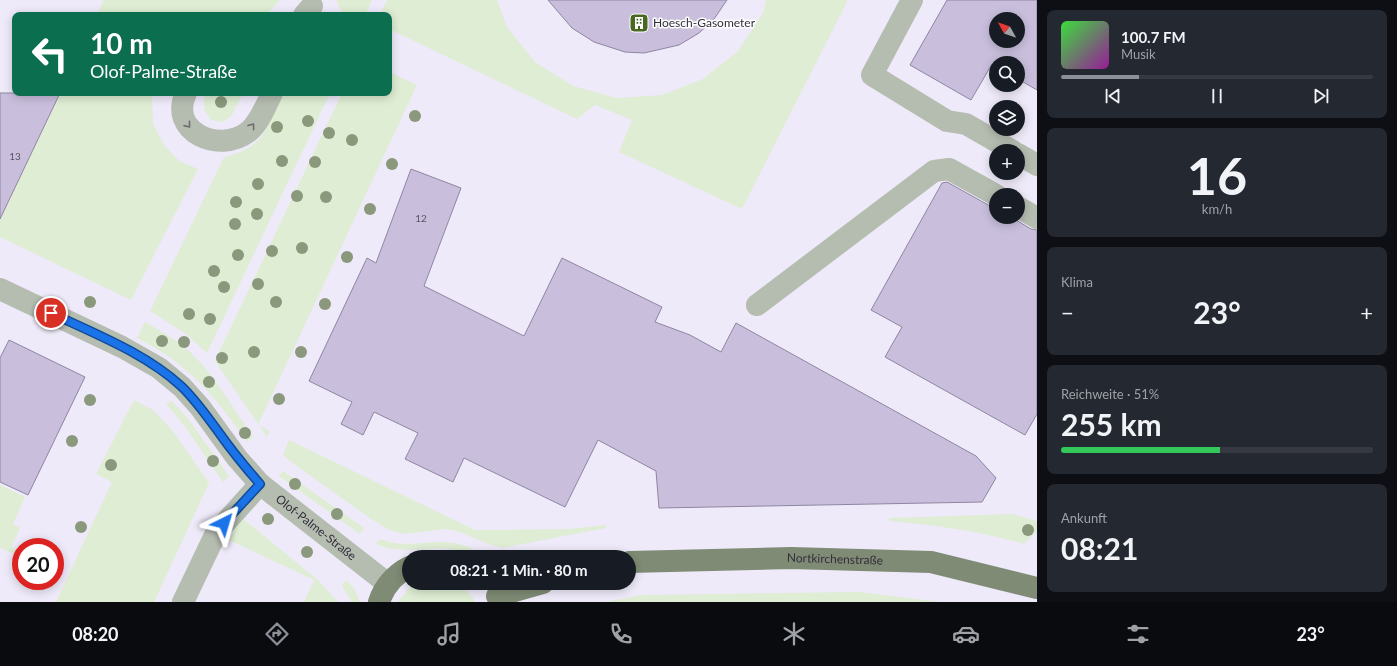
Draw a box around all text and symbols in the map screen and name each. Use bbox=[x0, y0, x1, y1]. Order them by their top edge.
building icon: Hoesch-Gasometer bbox=[628, 12, 650, 34]
north arrow bbox=[989, 12, 1025, 48]
map controls bbox=[989, 12, 1025, 224]
place label: Hoesch-Gasometer bbox=[653, 15, 756, 30]
text: 10 m bbox=[90, 26, 153, 60]
icon: left bbox=[24, 28, 76, 80]
text: 100.7 FM bbox=[1121, 28, 1186, 46]
text: Musik bbox=[1121, 46, 1156, 62]
button: search bbox=[989, 56, 1025, 92]
text: Olof-Palme-Straße bbox=[90, 60, 237, 82]
icon: previous bbox=[1102, 85, 1124, 107]
icon: pause bbox=[1206, 85, 1228, 107]
icon: next bbox=[1310, 85, 1332, 107]
button: layers bbox=[989, 100, 1025, 136]
one-way arrow bbox=[184, 121, 191, 128]
one-way arrow bbox=[248, 124, 255, 131]
button: + bbox=[989, 144, 1025, 180]
text: 16 bbox=[1187, 144, 1247, 206]
house number: 13 bbox=[9, 150, 21, 162]
button: − bbox=[989, 188, 1025, 224]
text: km/h bbox=[1202, 201, 1232, 217]
house number: 12 bbox=[415, 212, 427, 224]
text: Klima bbox=[1061, 274, 1093, 290]
text: 23° bbox=[1193, 294, 1241, 330]
pin bbox=[34, 296, 68, 330]
text: − bbox=[1061, 299, 1074, 326]
text: + bbox=[1360, 299, 1373, 326]
icon: arrive bbox=[40, 302, 62, 324]
text: Reichweite · 51% bbox=[1061, 386, 1159, 402]
text: 255 km bbox=[1061, 406, 1162, 442]
street label: Olof-Palme-Straße bbox=[273, 491, 359, 563]
position arrow bbox=[203, 502, 245, 544]
text: Ankunft bbox=[1061, 510, 1107, 526]
text: 08:21 bbox=[1061, 530, 1138, 566]
speed limit sign: 20 bbox=[12, 538, 64, 590]
street label: Nortkirchenstraße bbox=[787, 550, 883, 568]
text: 08:21 · 1 Min. · 80 m bbox=[450, 561, 588, 579]
icon: directions bbox=[263, 620, 291, 648]
icon: music bbox=[435, 620, 463, 648]
icon: phone bbox=[607, 620, 635, 648]
icon: climate bbox=[780, 620, 808, 648]
icon: car bbox=[952, 620, 980, 648]
icon: filters bbox=[1124, 620, 1152, 648]
text: 08:20 bbox=[72, 623, 119, 645]
text: 23° bbox=[1296, 623, 1325, 645]

